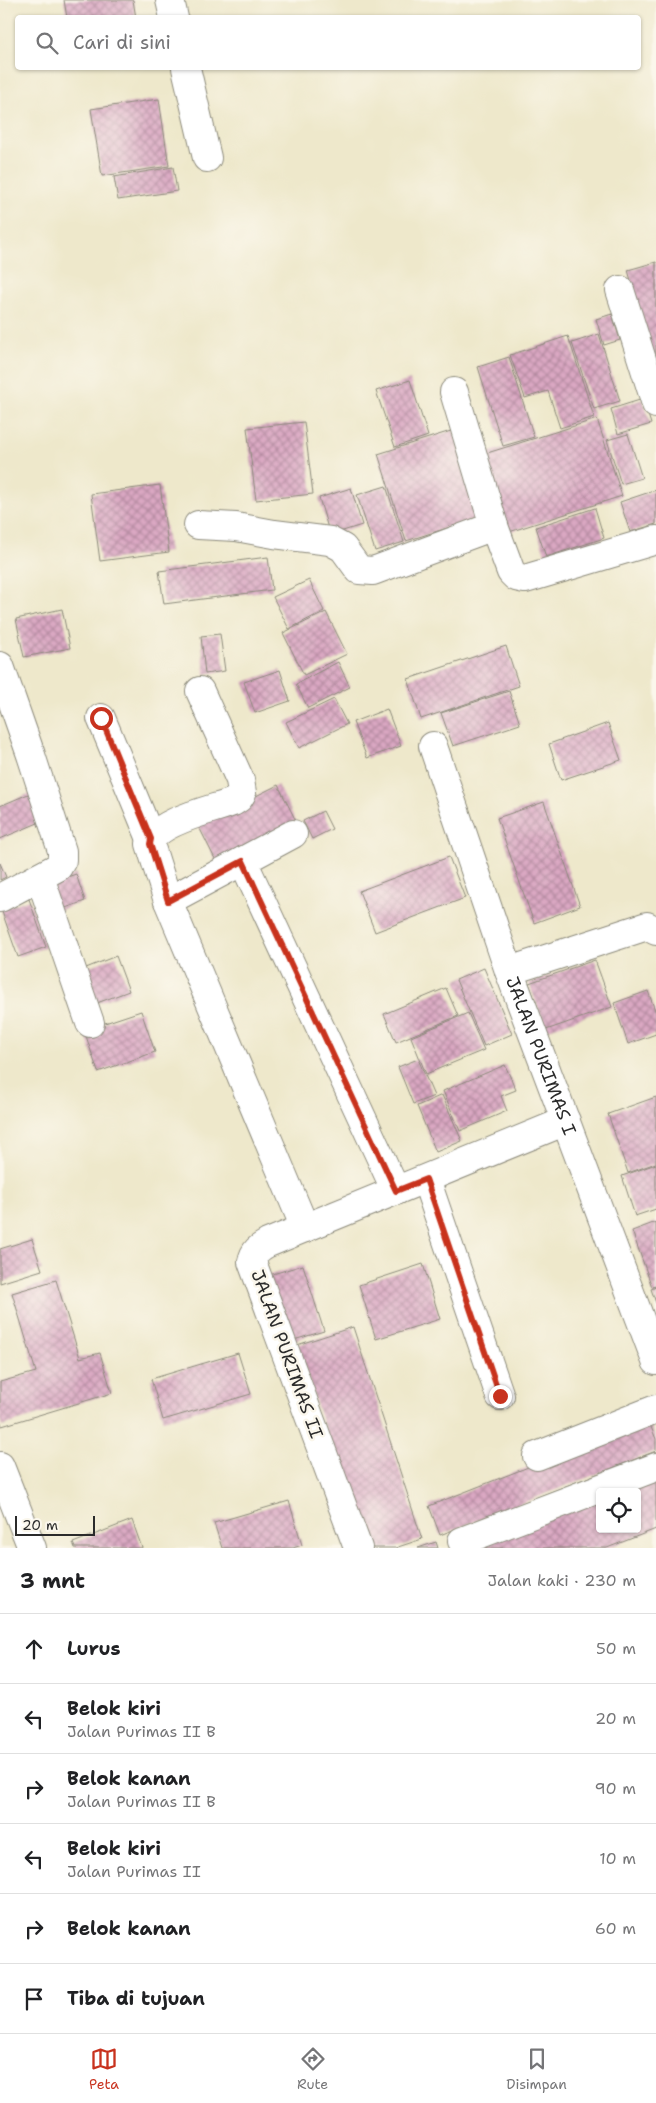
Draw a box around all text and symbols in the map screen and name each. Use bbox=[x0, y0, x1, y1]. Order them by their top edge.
search box bbox=[15, 15, 641, 70]
icon: search bbox=[33, 29, 61, 57]
text: Cari di sini bbox=[73, 30, 171, 55]
route start bbox=[90, 707, 113, 730]
street label: JALAN PURIMAS I bbox=[500, 973, 582, 1138]
street label: JALAN PURIMAS II bbox=[245, 1266, 329, 1442]
route end bbox=[489, 1385, 512, 1408]
map controls bbox=[596, 1488, 641, 1533]
button: locate bbox=[596, 1488, 641, 1533]
scale bar bbox=[15, 1513, 95, 1536]
text: 20 m bbox=[22, 1516, 58, 1534]
text: 3 mnt bbox=[20, 1567, 85, 1595]
text: Jalan kaki · 230 m bbox=[488, 1570, 636, 1591]
icon: ahead bbox=[20, 1635, 48, 1663]
text: Lurus bbox=[67, 1636, 121, 1661]
text: 50 m bbox=[596, 1638, 636, 1659]
text: Belok kiri bbox=[67, 1696, 161, 1721]
icon: left bbox=[20, 1705, 48, 1733]
text: 20 m bbox=[595, 1708, 636, 1729]
text: Jalan Purimas II B bbox=[67, 1721, 216, 1742]
text: Belok kanan bbox=[67, 1766, 191, 1791]
icon: right bbox=[20, 1775, 48, 1803]
text: 90 m bbox=[595, 1778, 636, 1799]
text: Jalan Purimas II B bbox=[67, 1791, 216, 1812]
text: Belok kiri bbox=[67, 1836, 161, 1861]
icon: left bbox=[20, 1845, 48, 1873]
text: 10 m bbox=[599, 1848, 636, 1869]
text: Jalan Purimas II bbox=[67, 1861, 201, 1882]
icon: right bbox=[20, 1915, 48, 1943]
text: Belok kanan bbox=[67, 1916, 191, 1941]
text: 60 m bbox=[595, 1918, 636, 1939]
icon: arrive bbox=[20, 1985, 48, 2013]
text: Tiba di tujuan bbox=[67, 1986, 205, 2011]
tab: Peta bbox=[89, 2045, 119, 2093]
tab: Rute bbox=[297, 2045, 328, 2093]
tab: Disimpan bbox=[506, 2045, 567, 2093]

